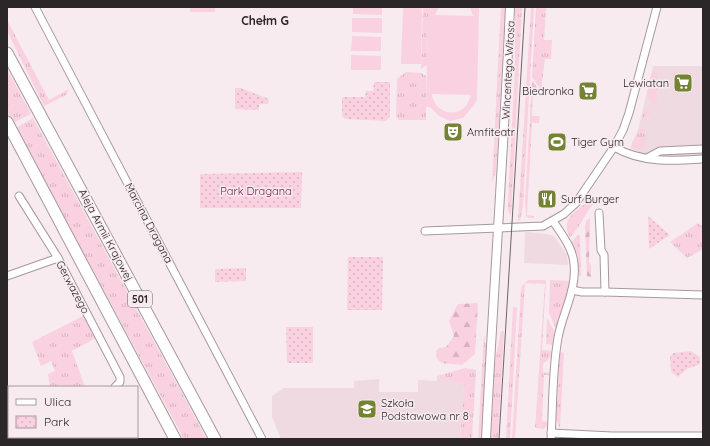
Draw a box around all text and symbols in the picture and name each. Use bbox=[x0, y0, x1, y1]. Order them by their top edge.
district label: Chełm G bbox=[241, 13, 289, 28]
street label: Wincentego Witosa bbox=[498, 20, 518, 120]
supermarket icon: Lewiatan bbox=[672, 72, 694, 94]
place label: Lewiatan bbox=[623, 76, 669, 90]
supermarket icon: Biedronka bbox=[577, 80, 599, 102]
place label: Biedronka bbox=[522, 84, 574, 98]
theatre icon: Amfiteatr bbox=[442, 121, 464, 143]
place label: Amfiteatr bbox=[467, 125, 516, 139]
sports icon: Tiger Gym bbox=[546, 131, 568, 153]
place label: Tiger Gym bbox=[571, 135, 624, 149]
street label: Marcina Dragana bbox=[122, 180, 176, 266]
park label: Park Dragana bbox=[220, 184, 292, 198]
street label: Aleja Armii Krajowej bbox=[76, 186, 136, 284]
restaurant icon: Surf Burger bbox=[536, 188, 558, 210]
place label: Surf Burger bbox=[561, 192, 620, 206]
street label: Gerwazego bbox=[53, 258, 93, 316]
road number: 501 bbox=[128, 291, 152, 307]
legend bbox=[8, 386, 138, 438]
text: Ulica bbox=[44, 394, 71, 409]
place label: Szkoła Podstawowa nr 8 bbox=[381, 396, 469, 423]
school or university icon: Szkoła Podstawowa nr 8 bbox=[356, 398, 378, 420]
text: Park bbox=[44, 414, 69, 429]

